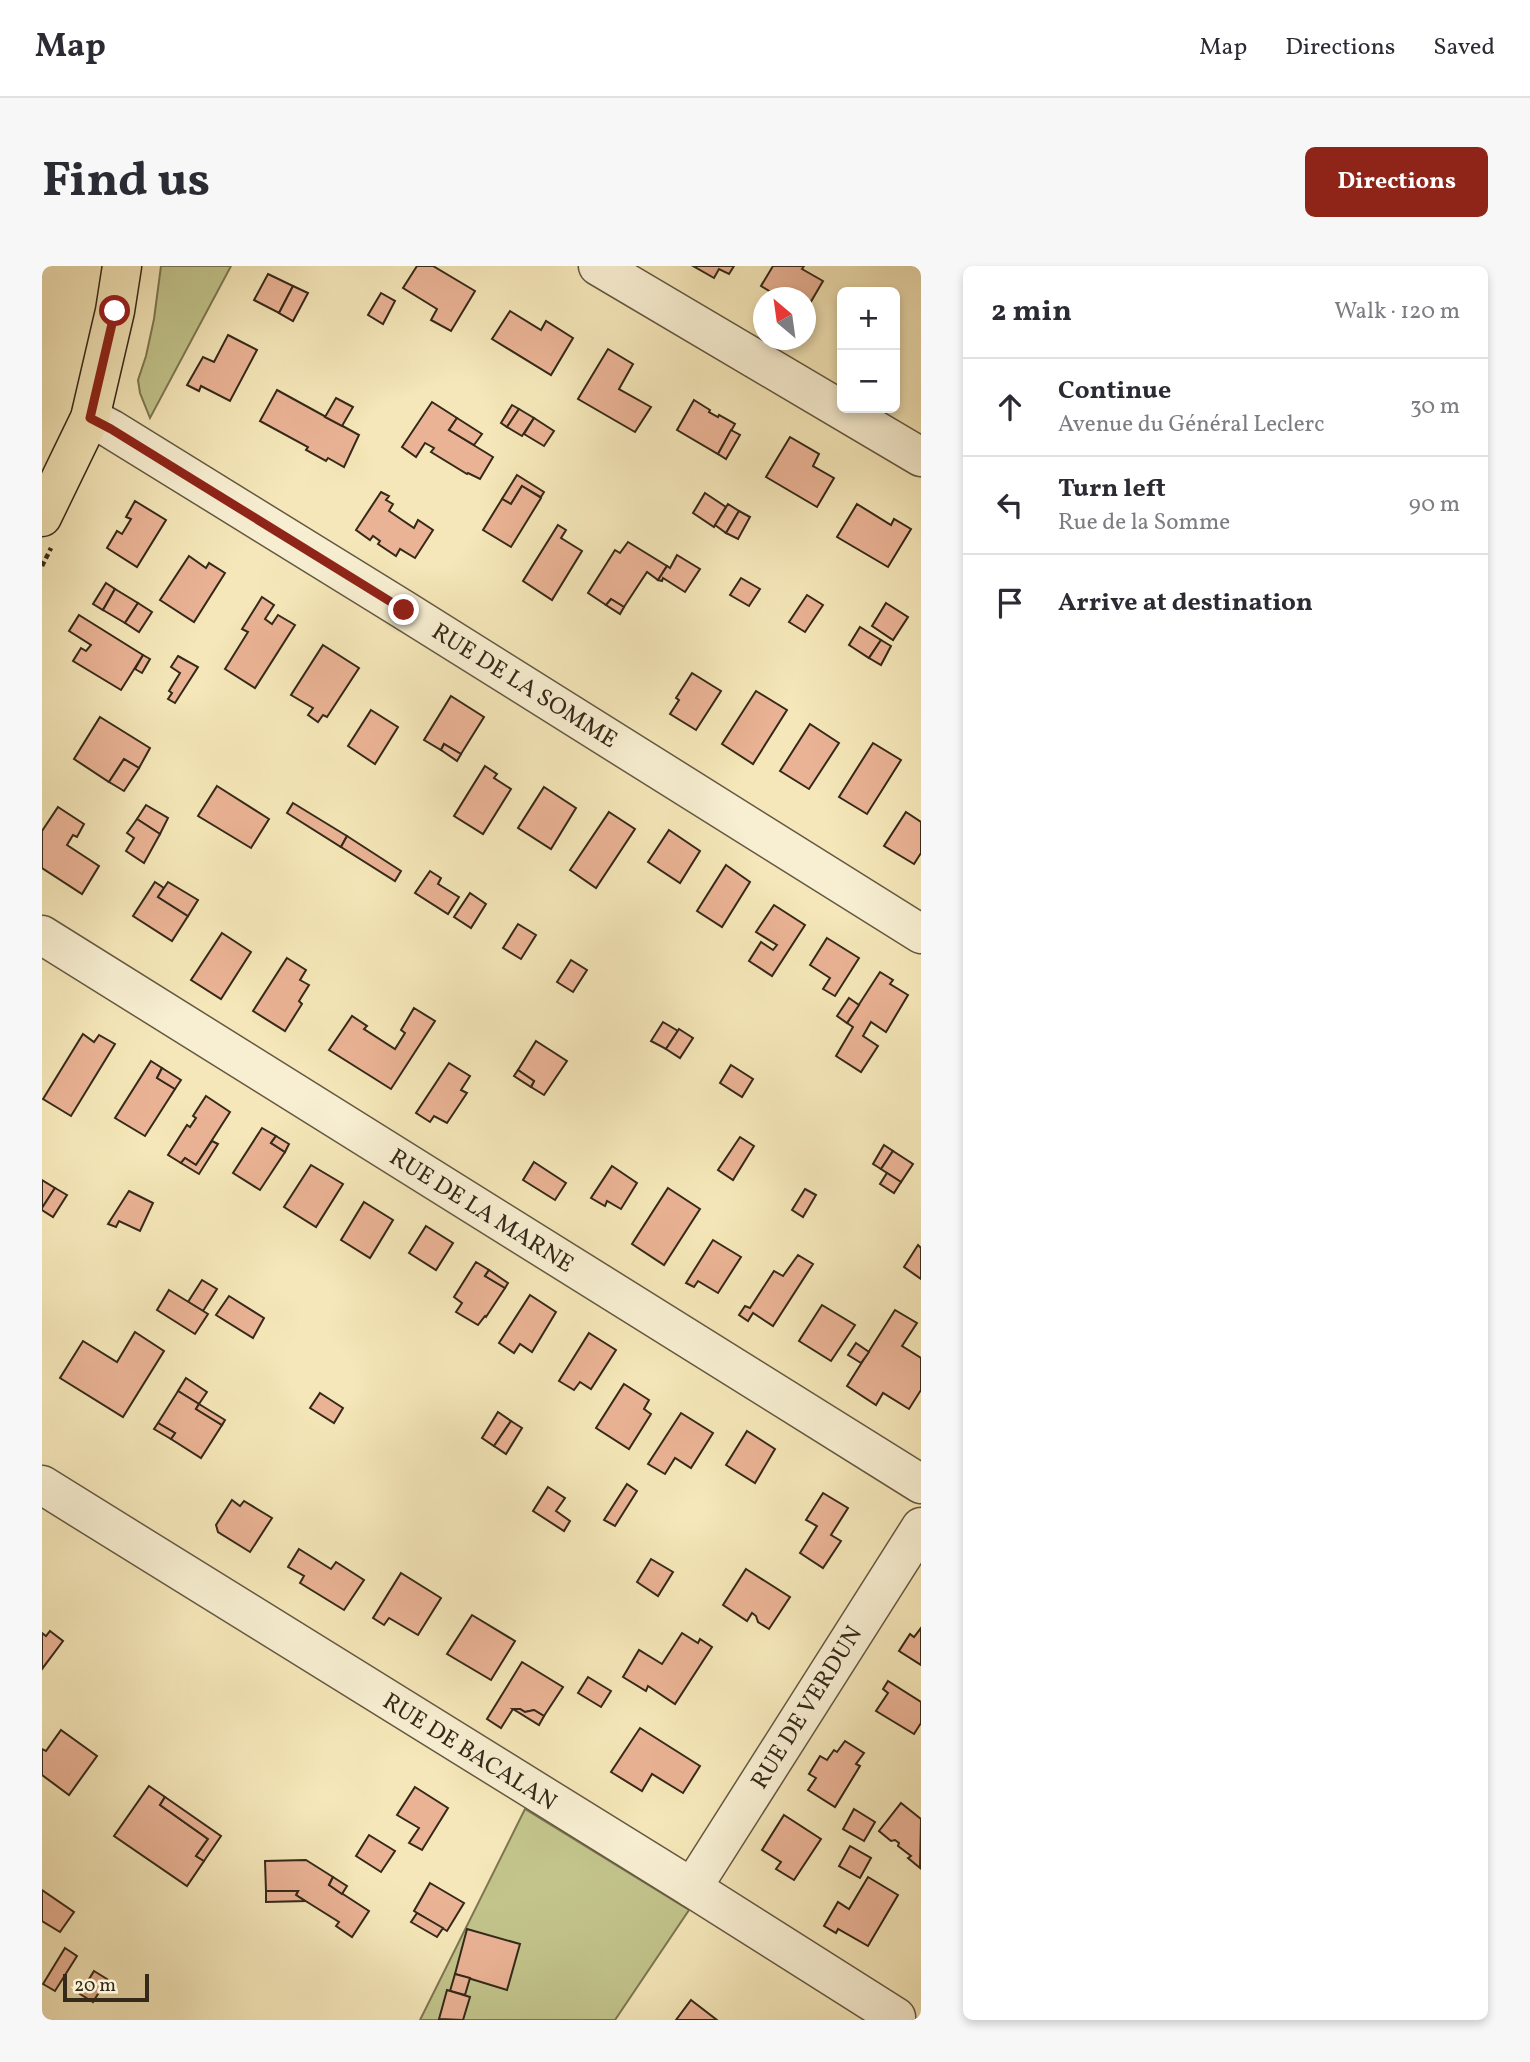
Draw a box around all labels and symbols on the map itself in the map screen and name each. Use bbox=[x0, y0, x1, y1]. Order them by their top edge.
north arrow bbox=[753, 287, 816, 350]
route start bbox=[99, 295, 130, 326]
route end bbox=[388, 594, 419, 625]
street label: RUE DE LA SOMME bbox=[424, 616, 624, 758]
street label: RUE DE LA MARNE bbox=[382, 1141, 580, 1282]
street label: RUE DE VERDUN bbox=[744, 1620, 872, 1796]
street label: RUE DE BACALAN bbox=[375, 1685, 563, 1820]
scale bar bbox=[63, 1971, 149, 2003]

